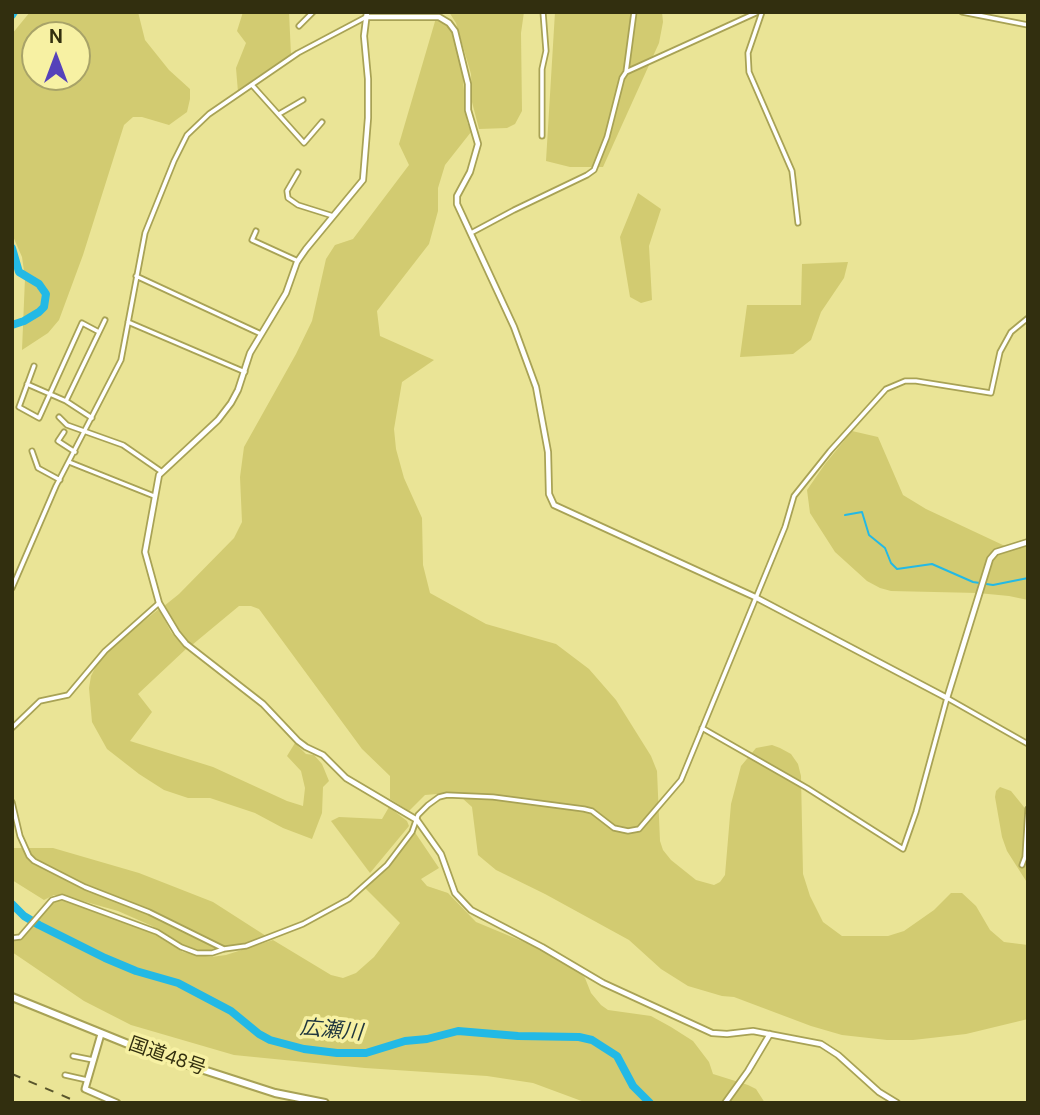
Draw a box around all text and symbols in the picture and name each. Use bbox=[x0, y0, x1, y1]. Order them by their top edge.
north arrow bbox=[21, 21, 91, 91]
text: N bbox=[49, 24, 63, 49]
water label: 広瀬川 bbox=[299, 1016, 363, 1046]
street label: 国道48号 bbox=[125, 1033, 209, 1081]

